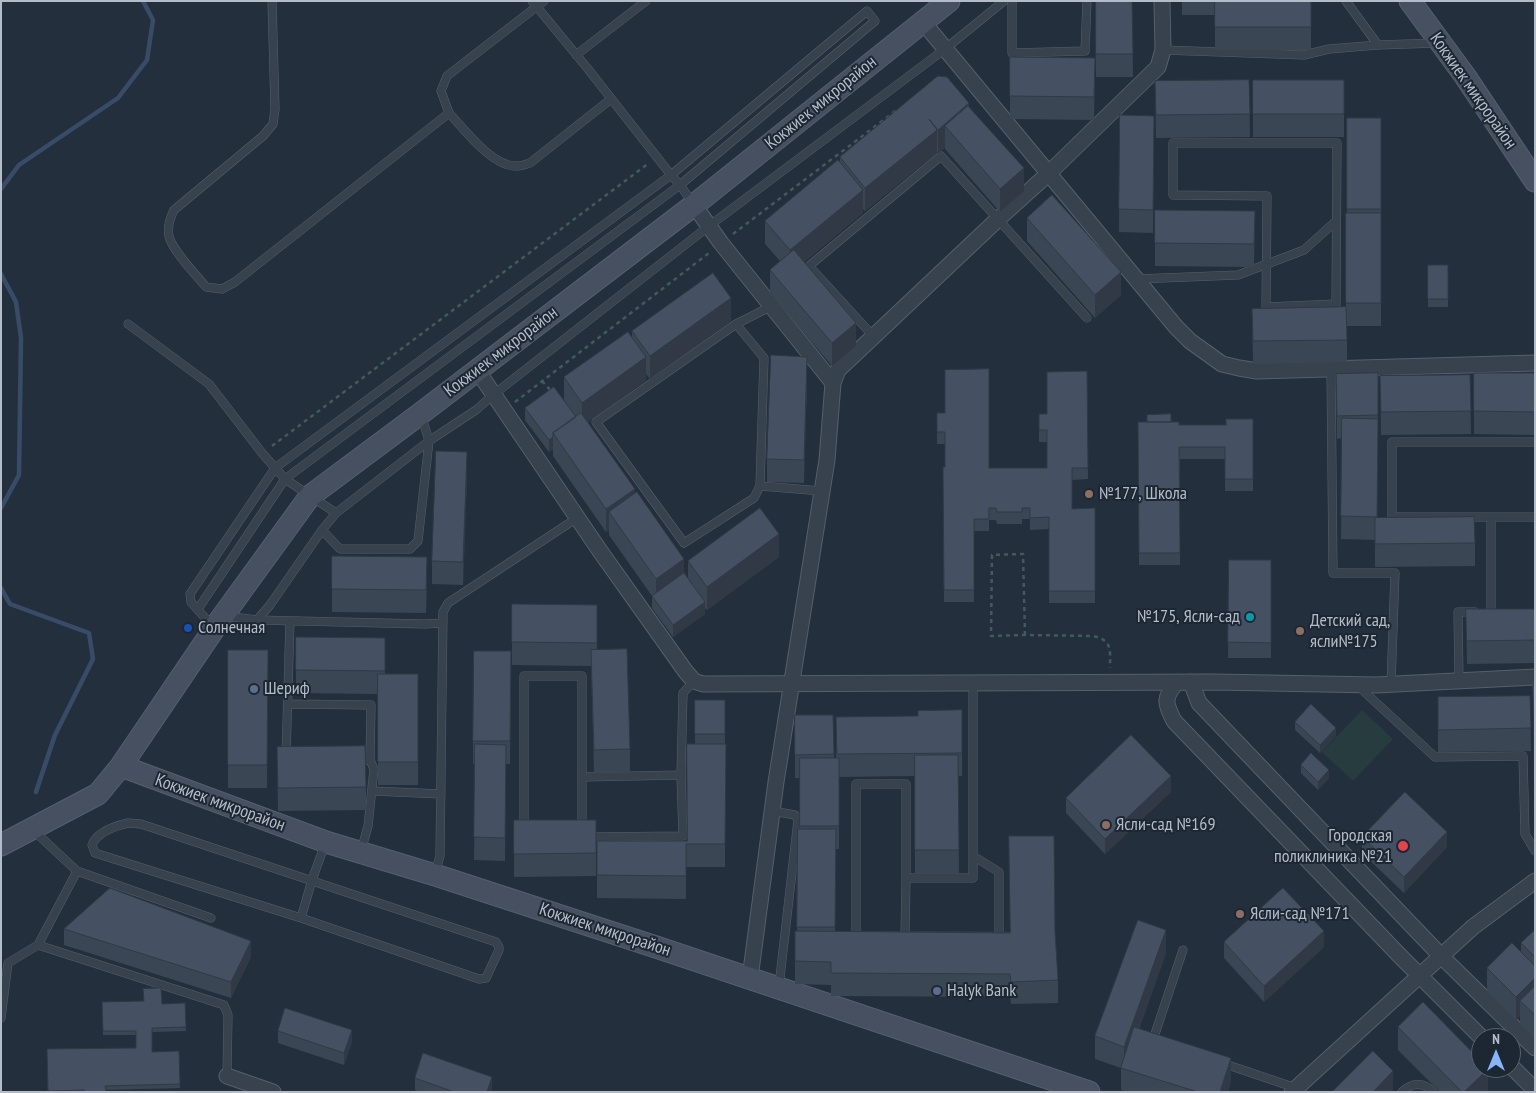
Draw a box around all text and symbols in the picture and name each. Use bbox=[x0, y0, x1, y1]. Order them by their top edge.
street label: Кокжиек микрорайон bbox=[1425, 29, 1521, 153]
street label: Кокжиек микрорайон bbox=[761, 52, 881, 154]
street label: Кокжиек микрорайон bbox=[440, 302, 562, 402]
place label: №177, Школа bbox=[1099, 483, 1187, 505]
marker: №177, Школа bbox=[1083, 488, 1095, 500]
place label: №175, Ясли-сад bbox=[1137, 606, 1240, 628]
place label: Детский сад, ясли№175 bbox=[1310, 610, 1390, 652]
marker: №175, Ясли-сад bbox=[1244, 611, 1256, 623]
place label: Солнечная bbox=[198, 617, 265, 639]
marker: Солнечная bbox=[182, 622, 194, 634]
marker: Детский сад, ясли№175 bbox=[1294, 625, 1306, 637]
place label: Шериф bbox=[264, 678, 310, 700]
marker: Шериф bbox=[248, 683, 260, 695]
street label: Кокжиек микрорайон bbox=[152, 769, 288, 837]
place label: Ясли-сад №169 bbox=[1116, 814, 1216, 836]
marker: Ясли-сад №169 bbox=[1100, 819, 1112, 831]
place label: Городская поликлиника №21 bbox=[1274, 825, 1392, 868]
marker: Городская поликлиника №21 bbox=[1396, 839, 1410, 853]
street label: Кокжиек микрорайон bbox=[537, 899, 673, 961]
place label: Ясли-сад №171 bbox=[1250, 903, 1350, 925]
marker: Ясли-сад №171 bbox=[1234, 908, 1246, 920]
place label: Halyk Bank bbox=[947, 980, 1016, 1002]
marker: Halyk Bank bbox=[931, 985, 943, 997]
north arrow bbox=[1471, 1028, 1521, 1078]
text: N bbox=[1492, 1030, 1500, 1048]

